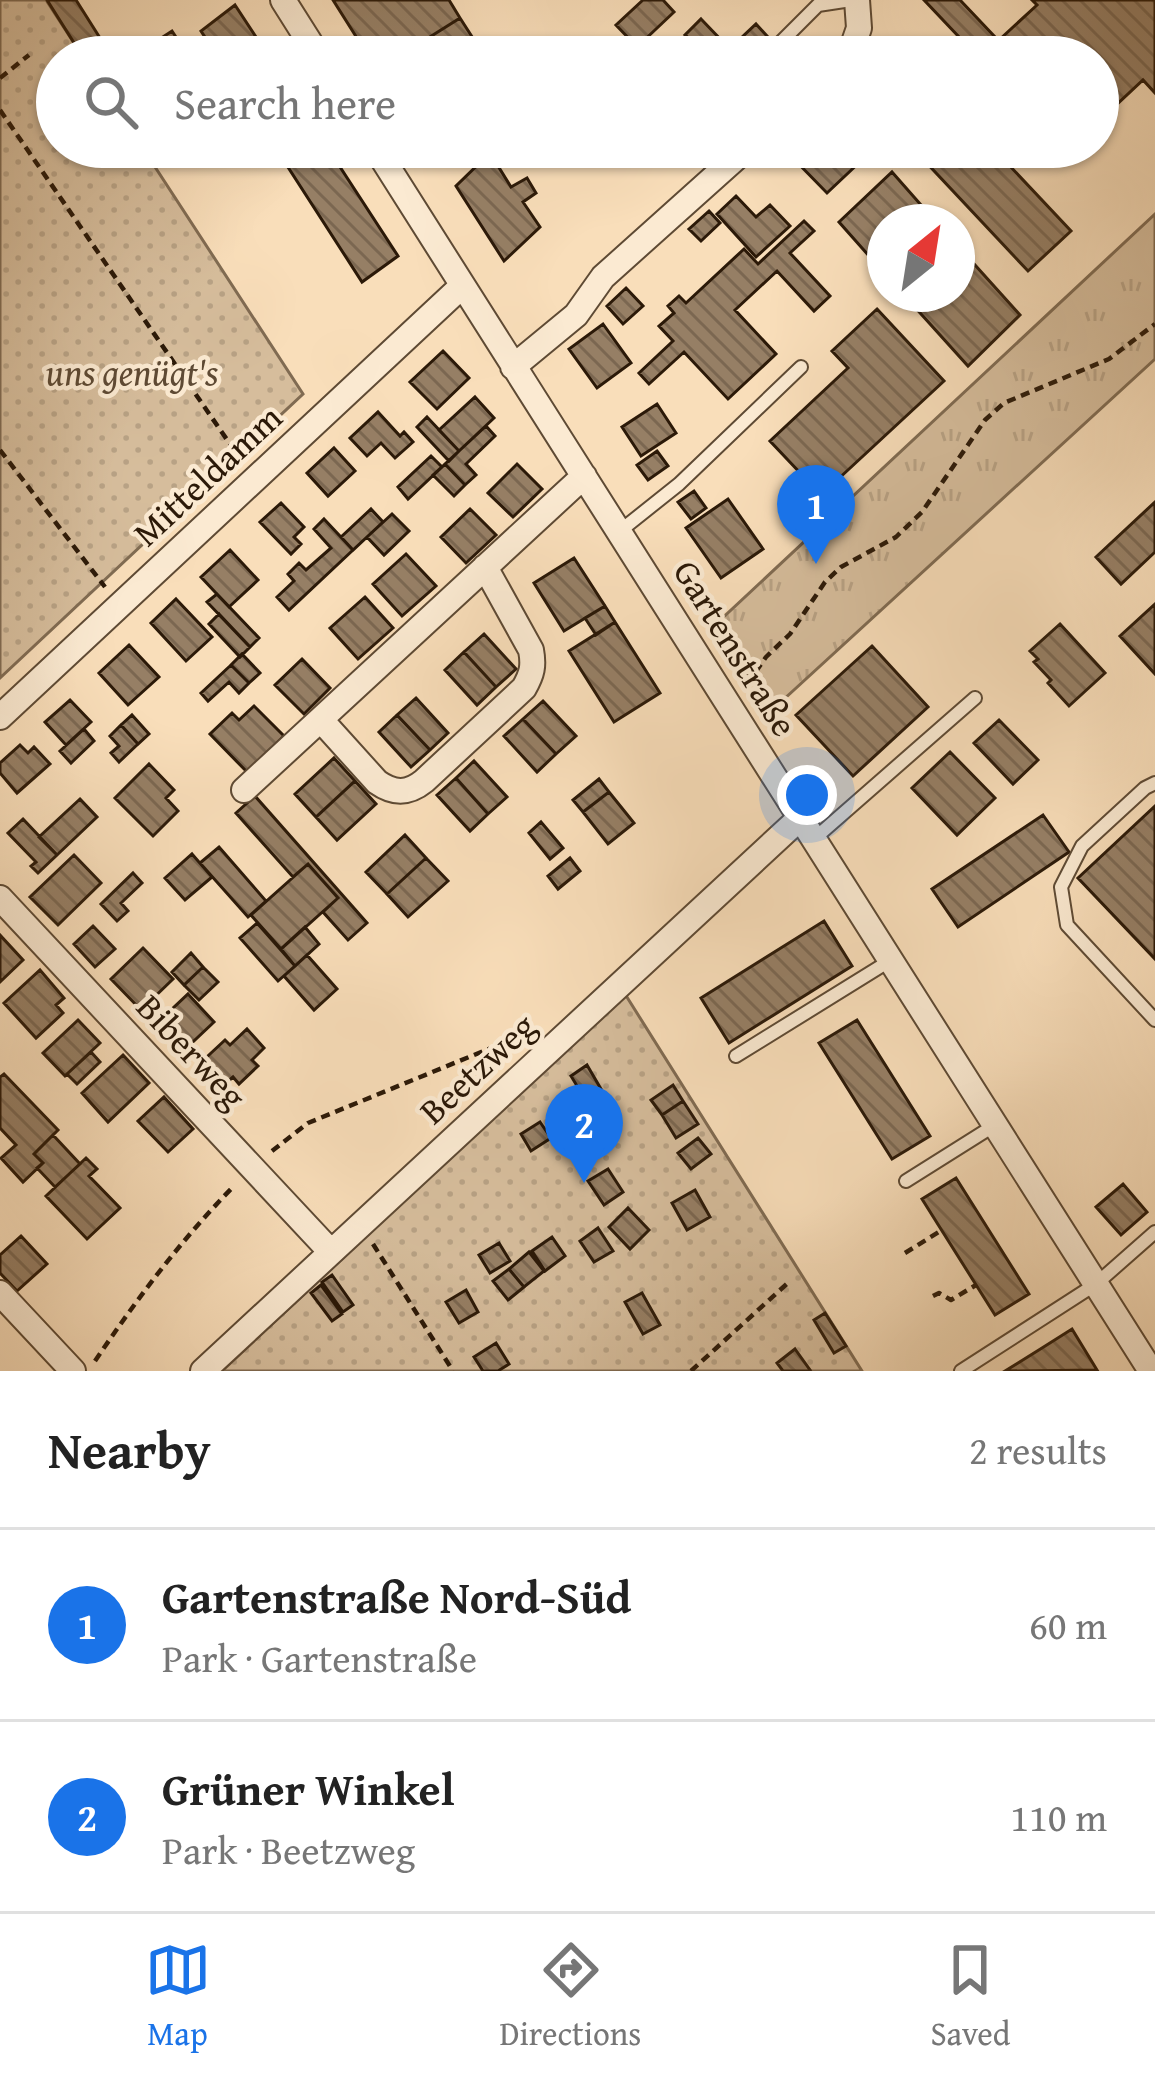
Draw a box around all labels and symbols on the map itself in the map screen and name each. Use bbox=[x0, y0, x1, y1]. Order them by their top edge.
north arrow bbox=[867, 204, 975, 312]
park label: uns genügt's bbox=[46, 345, 218, 398]
street label: Mitteldamm bbox=[120, 391, 293, 558]
pin: 1 bbox=[777, 465, 855, 564]
street label: Gartenstraße bbox=[661, 549, 812, 746]
your location bbox=[777, 765, 837, 825]
street label: Biberweg bbox=[125, 981, 260, 1120]
street label: Beetzweg bbox=[407, 1000, 547, 1136]
pin: 2 bbox=[545, 1084, 623, 1183]

